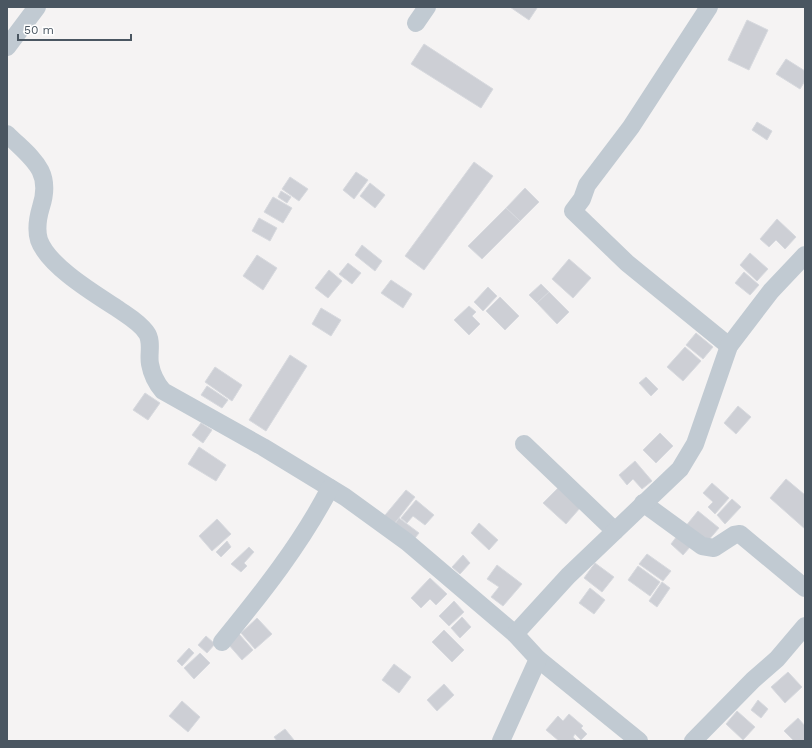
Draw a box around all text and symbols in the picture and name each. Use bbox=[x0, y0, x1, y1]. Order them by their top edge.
scale bar bbox=[18, 16, 131, 42]
text: 50 m bbox=[24, 23, 54, 37]

